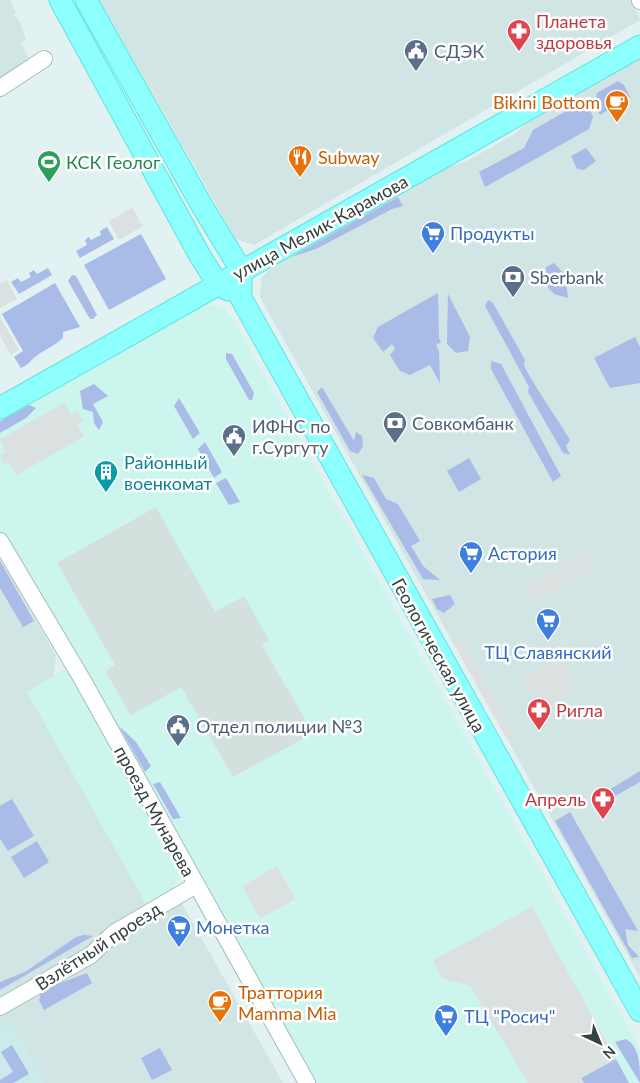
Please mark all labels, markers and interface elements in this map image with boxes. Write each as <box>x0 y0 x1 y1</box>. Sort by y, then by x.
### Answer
place label: Планета здоровья <box>536 10 612 53</box>
pharmacy icon: Планета здоровья <box>506 18 532 52</box>
public building icon: СДЭК <box>403 38 429 72</box>
place label: СДЭК <box>434 40 484 62</box>
cafe icon: Bikini Bottom <box>604 89 630 123</box>
place label: Bikini Bottom <box>493 91 600 113</box>
restaurant icon: Subway <box>287 144 313 178</box>
place label: Subway <box>318 146 380 168</box>
sports icon: КСК Геолог <box>36 149 62 183</box>
place label: КСК Геолог <box>66 151 161 173</box>
street label: улица Мелик-Карамова <box>229 170 411 284</box>
supermarket icon: Продукты <box>420 220 446 254</box>
place label: Продукты <box>450 222 534 244</box>
bank icon: Sberbank <box>500 264 526 298</box>
place label: Sberbank <box>530 266 605 288</box>
bank icon: Совкомбанк <box>382 410 408 444</box>
place label: Совкомбанк <box>412 412 514 434</box>
place label: ИФНС по г.Сургуту <box>252 415 331 458</box>
public building icon: ИФНС по г.Сургуту <box>221 423 247 457</box>
place label: Районный военкомат <box>124 451 212 494</box>
building icon: Районный военкомат <box>93 459 119 493</box>
supermarket icon: Астория <box>458 540 484 574</box>
place label: Астория <box>488 542 557 564</box>
street label: Геологическая улица <box>387 574 491 736</box>
supermarket icon: ТЦ Славянский <box>535 607 561 641</box>
place label: ТЦ Славянский <box>484 641 612 663</box>
pharmacy icon: Ригла <box>526 697 552 731</box>
place label: Ригла <box>556 699 603 721</box>
public building icon: Отдел полиции №3 <box>165 713 191 747</box>
place label: Отдел полиции №3 <box>196 715 363 737</box>
street label: проезд Мунарева <box>110 742 200 880</box>
pharmacy icon: Апрель <box>590 786 616 820</box>
place label: Апрель <box>525 788 586 810</box>
street label: Взлётный проезд <box>31 897 165 995</box>
supermarket icon: Монетка <box>166 914 192 948</box>
place label: Монетка <box>196 916 270 938</box>
place label: Траттория Mamma Mia <box>238 981 336 1024</box>
cafe icon: Траттория Mamma Mia <box>207 989 233 1023</box>
supermarket icon: ТЦ "Росич" <box>433 1003 459 1037</box>
place label: ТЦ "Росич" <box>464 1005 555 1027</box>
north arrow <box>575 1018 625 1068</box>
text: N <box>600 1043 619 1063</box>

